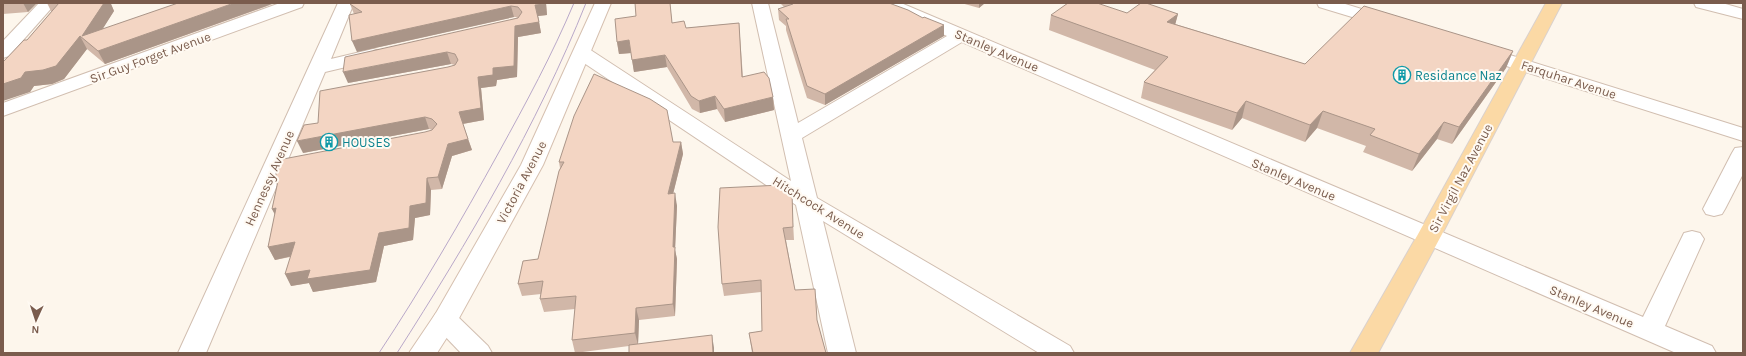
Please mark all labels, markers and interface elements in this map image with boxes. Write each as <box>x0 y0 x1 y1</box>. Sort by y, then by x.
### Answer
street label: Stanley Avenue <box>952 26 1041 75</box>
street label: Sir Guy Forget Avenue <box>88 28 213 86</box>
street label: Farquhar Avenue <box>1519 57 1619 103</box>
building icon: Residance Naz <box>1392 65 1412 85</box>
place label: Residance Naz <box>1415 68 1502 83</box>
street label: Sir Virgil Naz Avenue <box>1425 121 1496 235</box>
street label: Hennessy Avenue <box>242 128 297 228</box>
building icon: HOUSES <box>319 132 339 152</box>
place label: HOUSES <box>342 135 391 150</box>
street label: Victoria Avenue <box>493 138 550 226</box>
street label: Stanley Avenue <box>1249 155 1338 204</box>
street label: Hitchcock Avenue <box>770 173 868 242</box>
street label: Stanley Avenue <box>1547 282 1636 331</box>
north arrow <box>16 300 56 340</box>
text: N <box>31 323 40 336</box>

